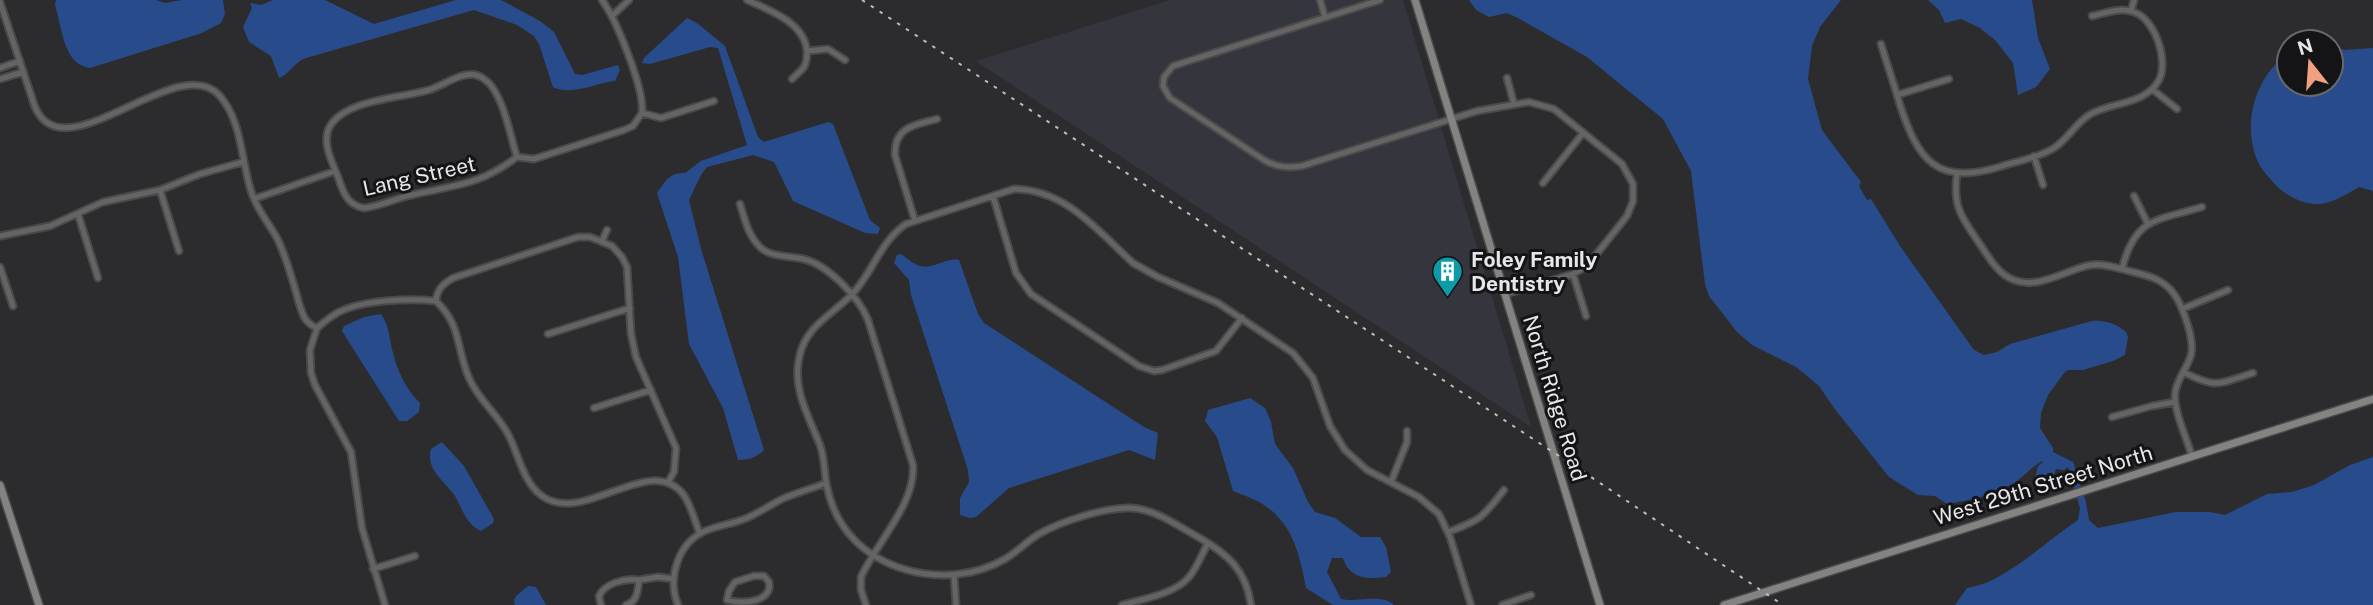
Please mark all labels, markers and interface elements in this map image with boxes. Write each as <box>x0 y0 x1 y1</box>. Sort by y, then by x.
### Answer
north arrow <box>2275 28 2345 98</box>
text: N <box>2295 34 2315 59</box>
street label: Lang Street <box>360 151 478 201</box>
place label: Foley Family Dentistry <box>1471 247 1597 296</box>
building icon: Foley Family Dentistry <box>1431 254 1465 298</box>
street label: North Ridge Road <box>1518 312 1592 484</box>
street label: West 29th Street North <box>1930 440 2156 530</box>

